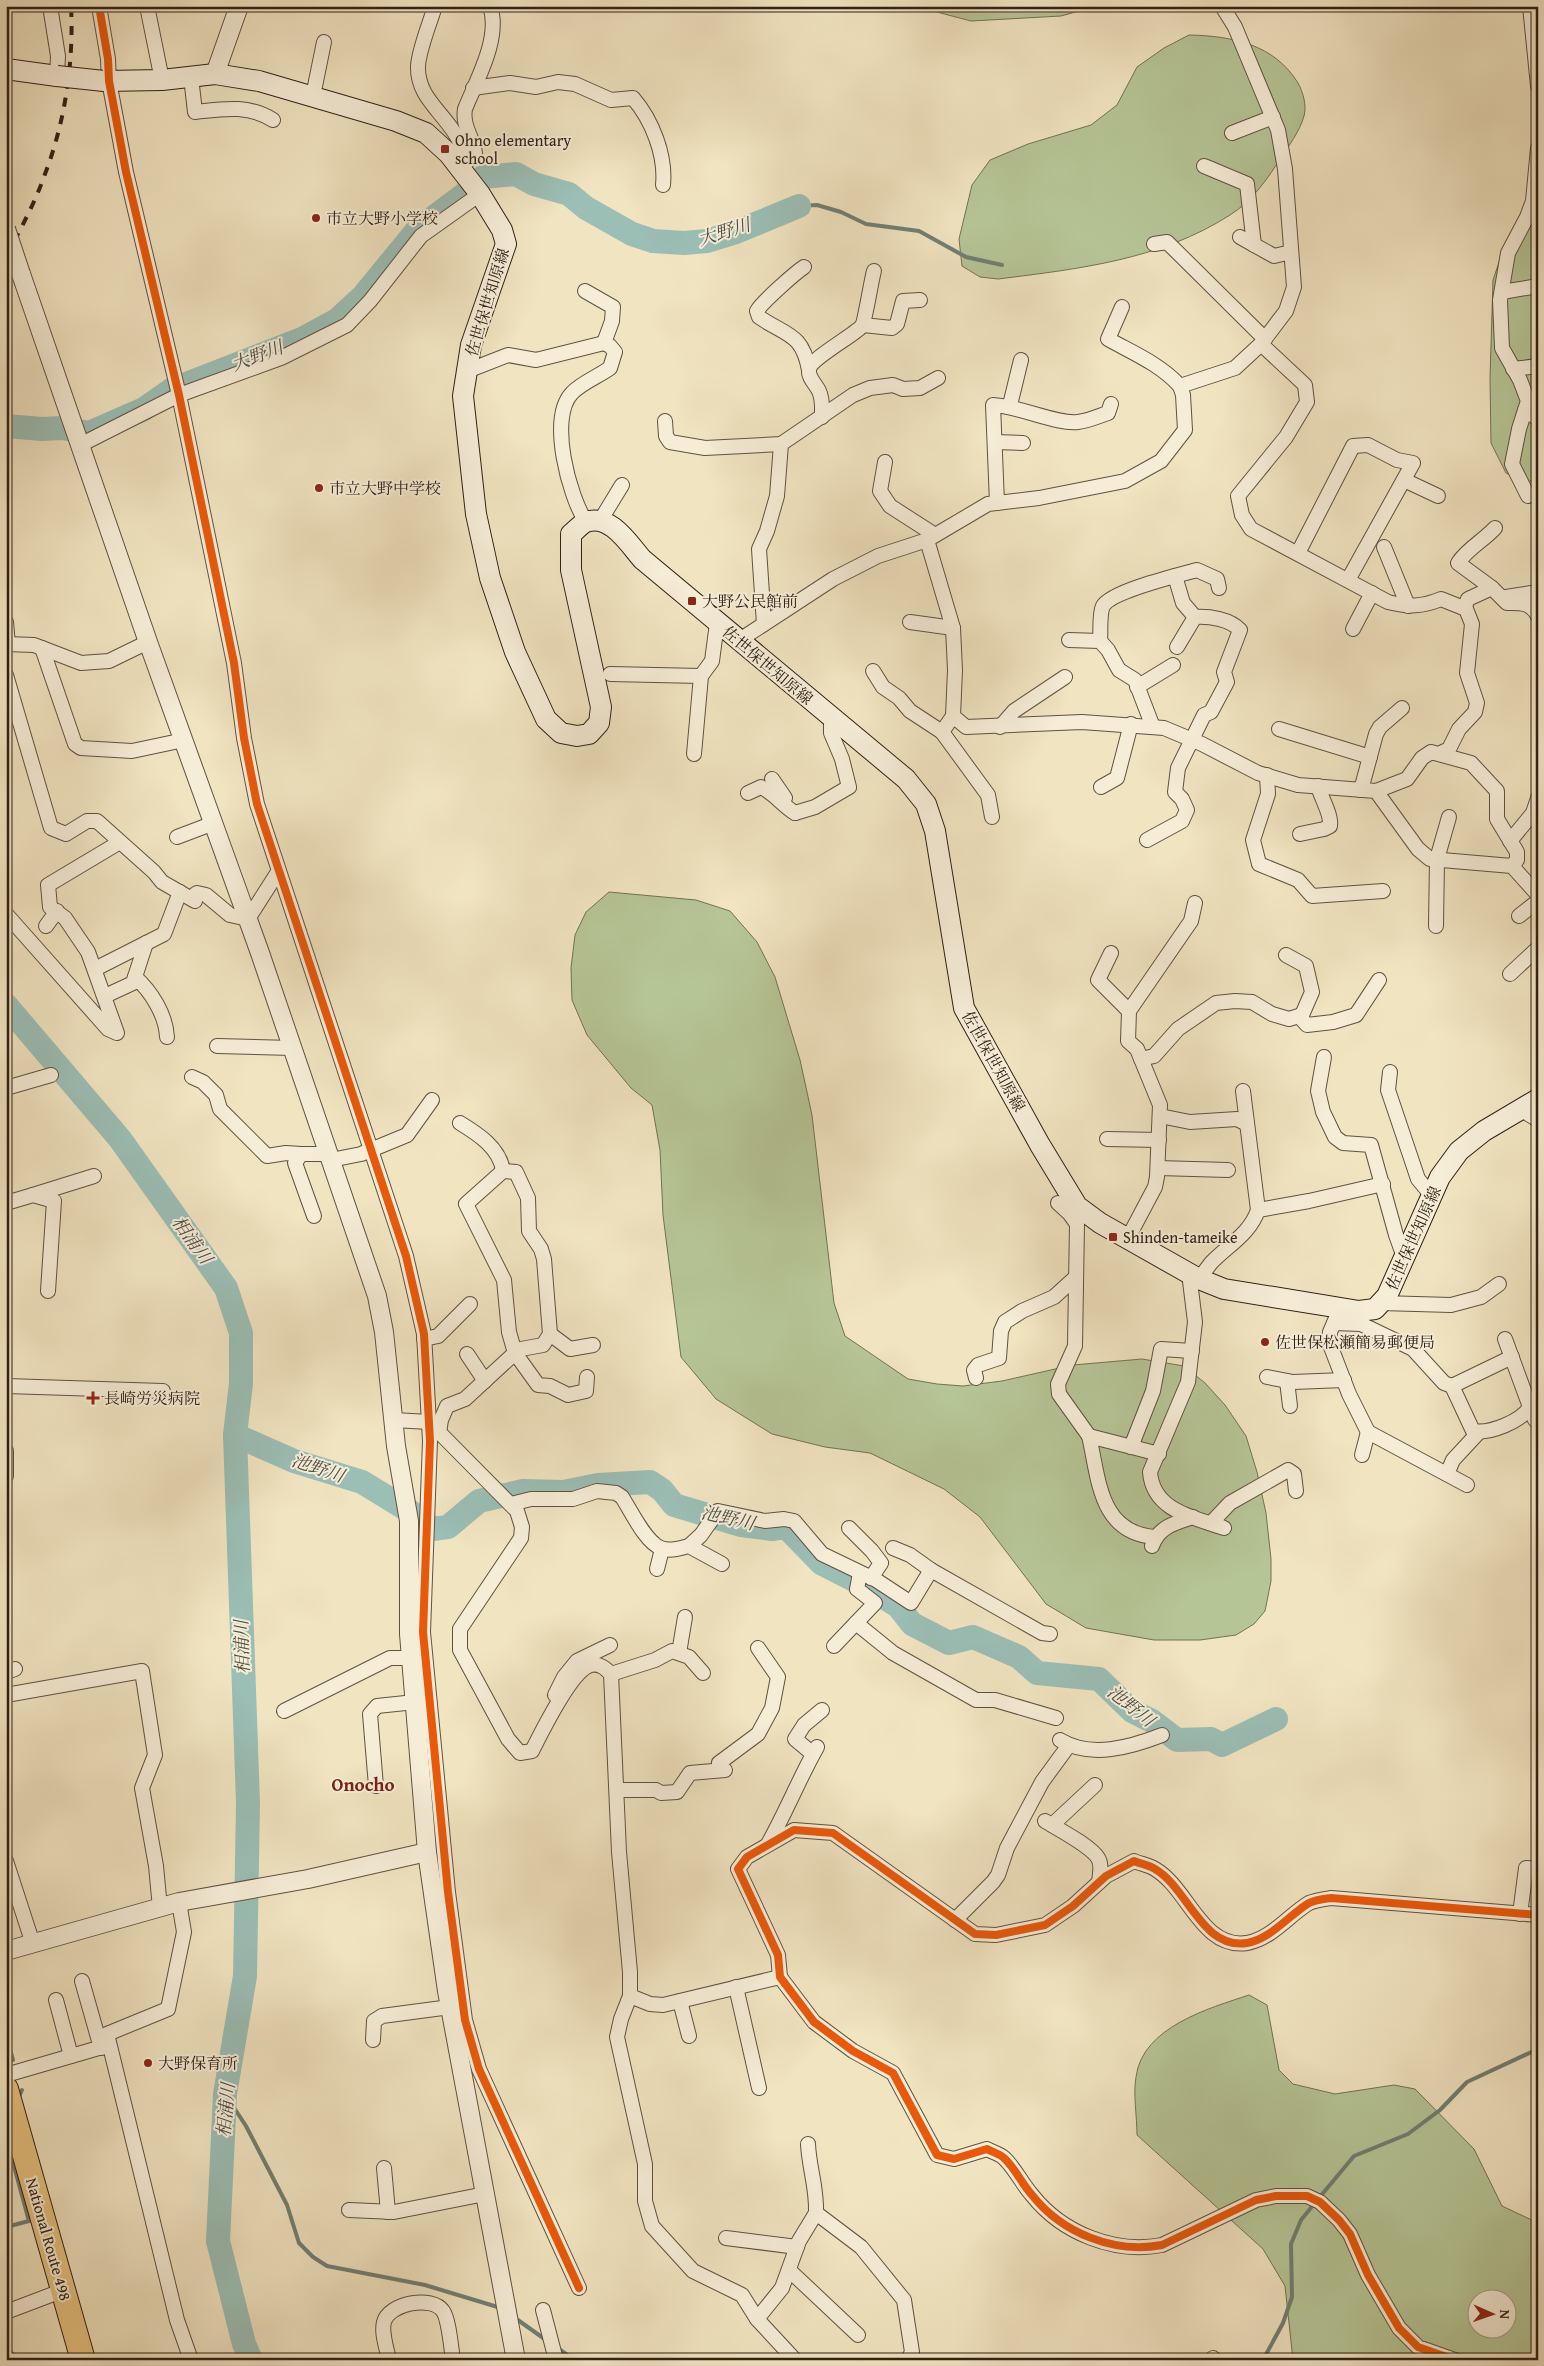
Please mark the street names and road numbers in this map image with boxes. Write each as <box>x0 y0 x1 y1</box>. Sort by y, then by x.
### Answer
street label: 佐世保世知原線 <box>459 245 515 359</box>
street label: 佐世保世知原線 <box>717 620 819 710</box>
street label: 佐世保世知原線 <box>956 1006 1032 1116</box>
street label: 佐世保世知原線 <box>1379 1182 1447 1294</box>
street label: National Route 498 <box>20 2175 78 2303</box>

